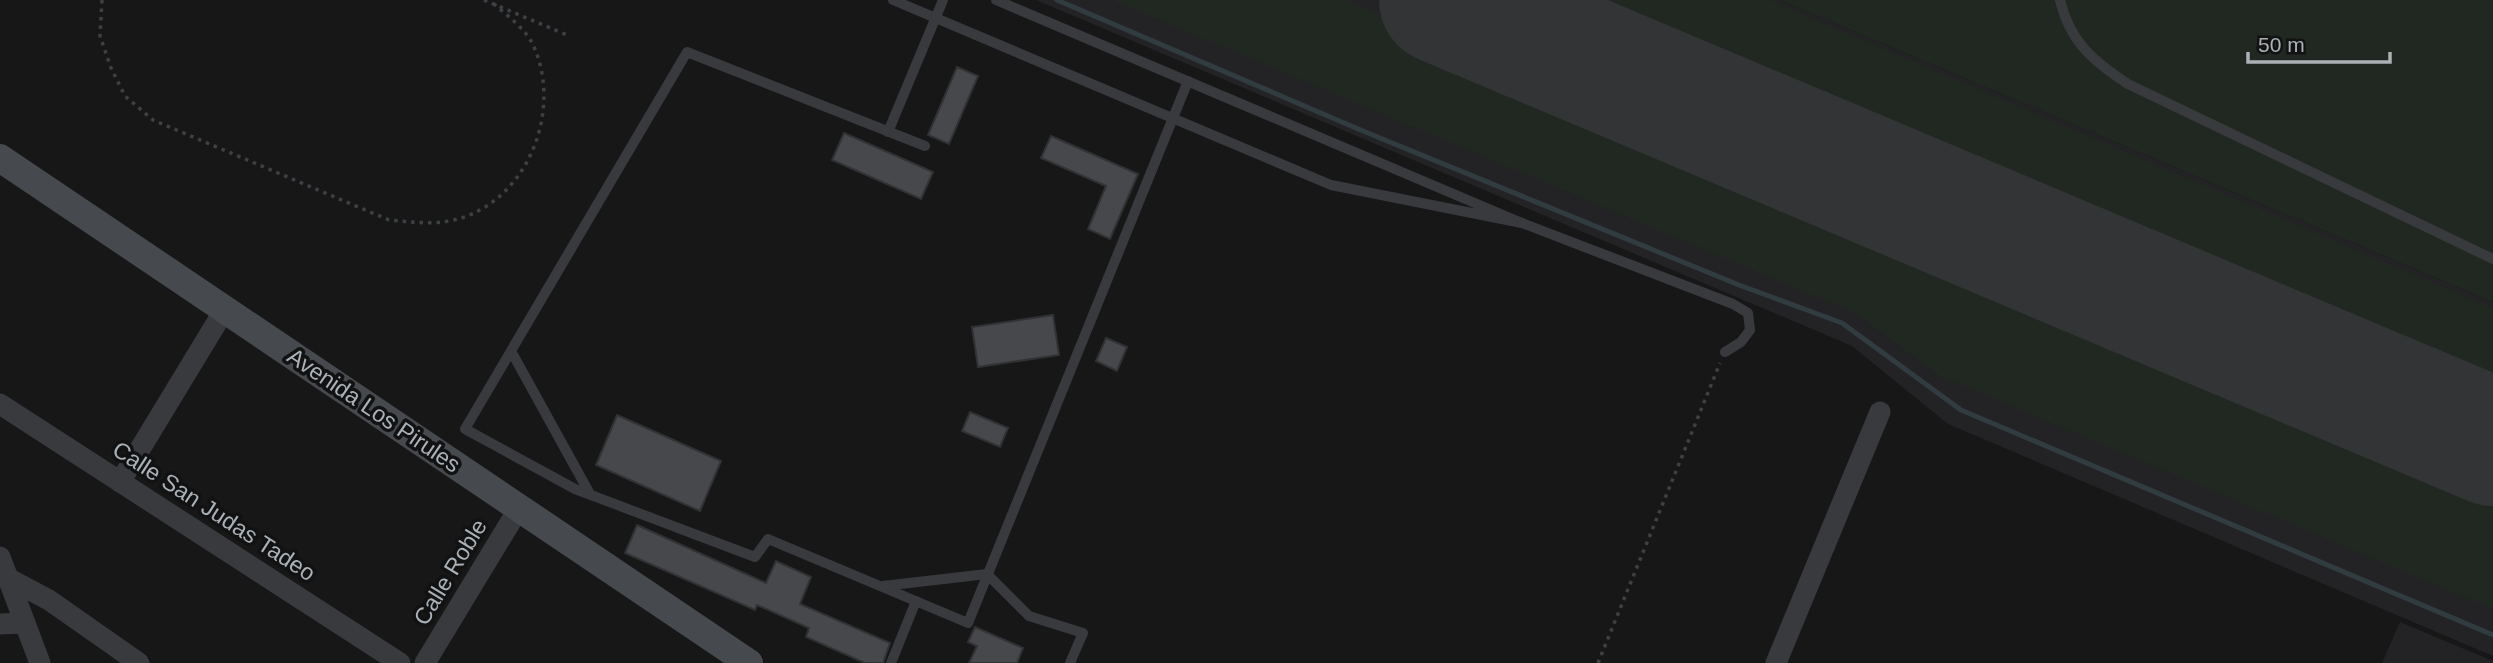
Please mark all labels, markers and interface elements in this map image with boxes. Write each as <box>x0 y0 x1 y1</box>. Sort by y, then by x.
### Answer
scale bar <box>2248 21 2390 65</box>
text: 50 m <box>2258 33 2305 56</box>
street label: Avenida Los Pirules <box>283 342 465 478</box>
street label: Calle San Judas Tadeo <box>108 436 320 586</box>
street label: Calle Roble <box>408 514 492 630</box>

